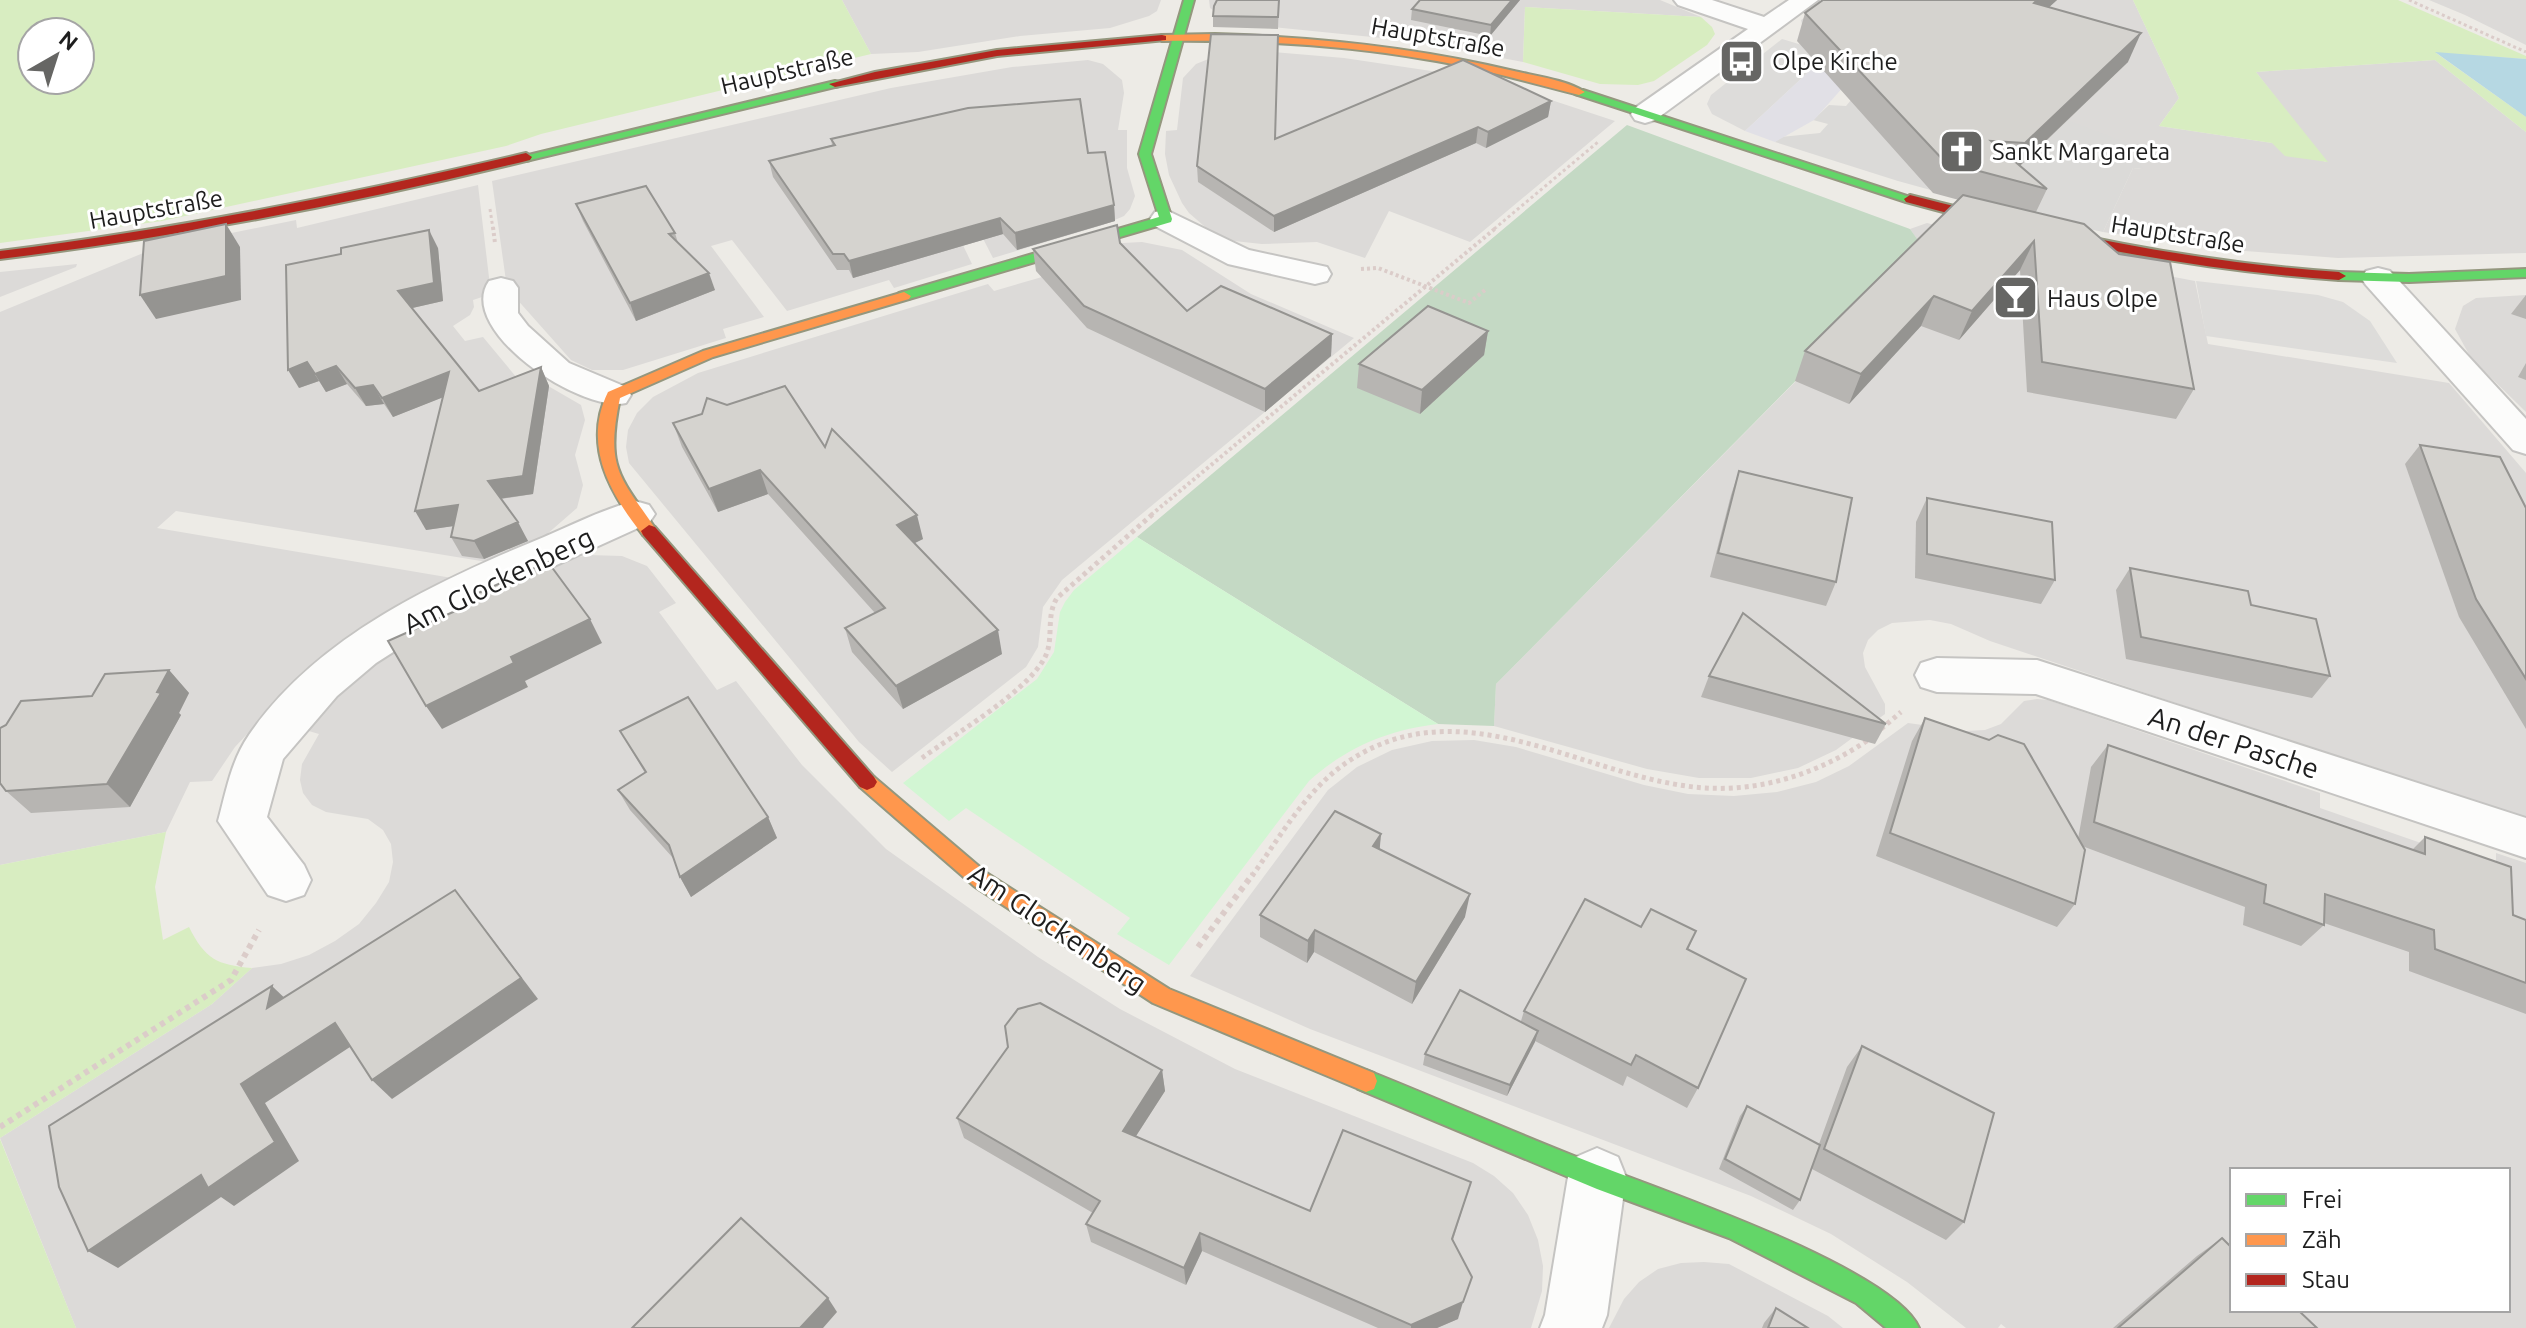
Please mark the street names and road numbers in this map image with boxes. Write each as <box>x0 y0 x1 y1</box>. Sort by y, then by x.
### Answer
street label: Hauptstraße <box>1369 12 1507 62</box>
street label: Hauptstraße <box>718 43 856 99</box>
street label: Hauptstraße <box>87 184 225 234</box>
street label: Hauptstraße <box>2109 210 2247 258</box>
street label: Am Glockenberg <box>398 521 598 639</box>
street label: An der Pasche <box>2145 700 2323 784</box>
street label: Am Glockenberg <box>963 857 1153 999</box>

